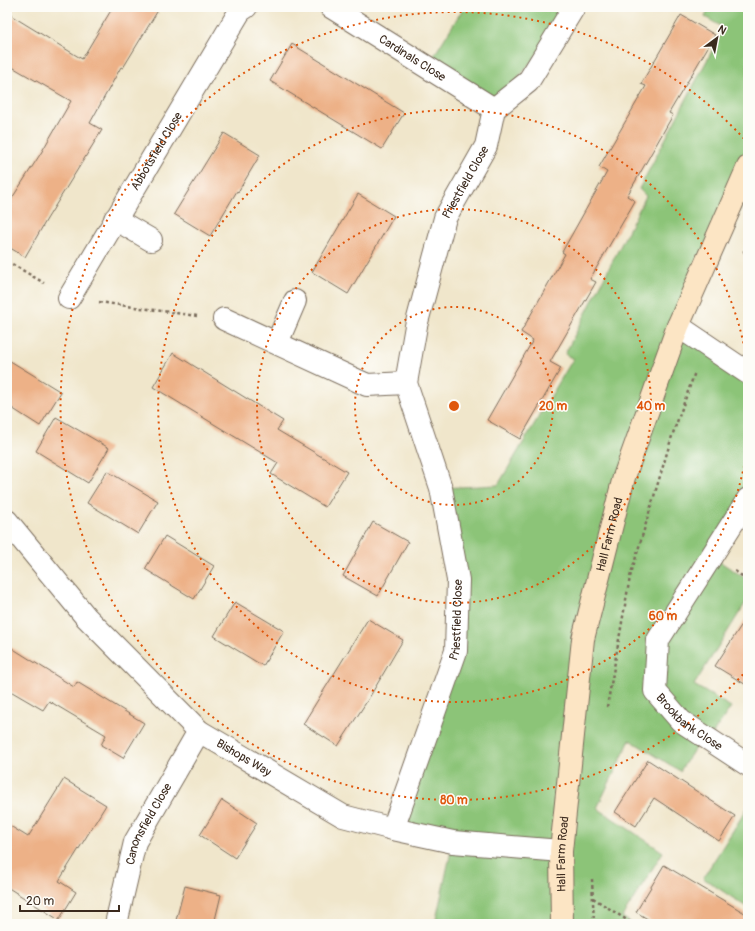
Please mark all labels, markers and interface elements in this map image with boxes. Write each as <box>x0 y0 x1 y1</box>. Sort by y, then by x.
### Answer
north arrow <box>697 18 737 58</box>
text: N <box>715 22 729 38</box>
street label: Cardinals Close <box>376 32 448 85</box>
street label: Abbotsfield Close <box>128 109 186 193</box>
street label: Priestfield Close <box>439 143 492 221</box>
centre of rings <box>447 399 461 413</box>
text: 20 m <box>539 399 567 414</box>
text: 40 m <box>636 399 666 414</box>
street label: Hall Farm Road <box>593 496 627 573</box>
street label: Priestfield Close <box>446 579 466 663</box>
text: 60 m <box>649 609 678 624</box>
street label: Brookbank Close <box>653 691 725 754</box>
street label: Bishops Way <box>214 736 274 780</box>
street label: Canonsfield Close <box>123 780 175 867</box>
text: 80 m <box>440 793 468 808</box>
street label: Hall Farm Road <box>554 815 573 892</box>
scale bar <box>20 887 119 913</box>
text: 20 m <box>26 894 55 909</box>

